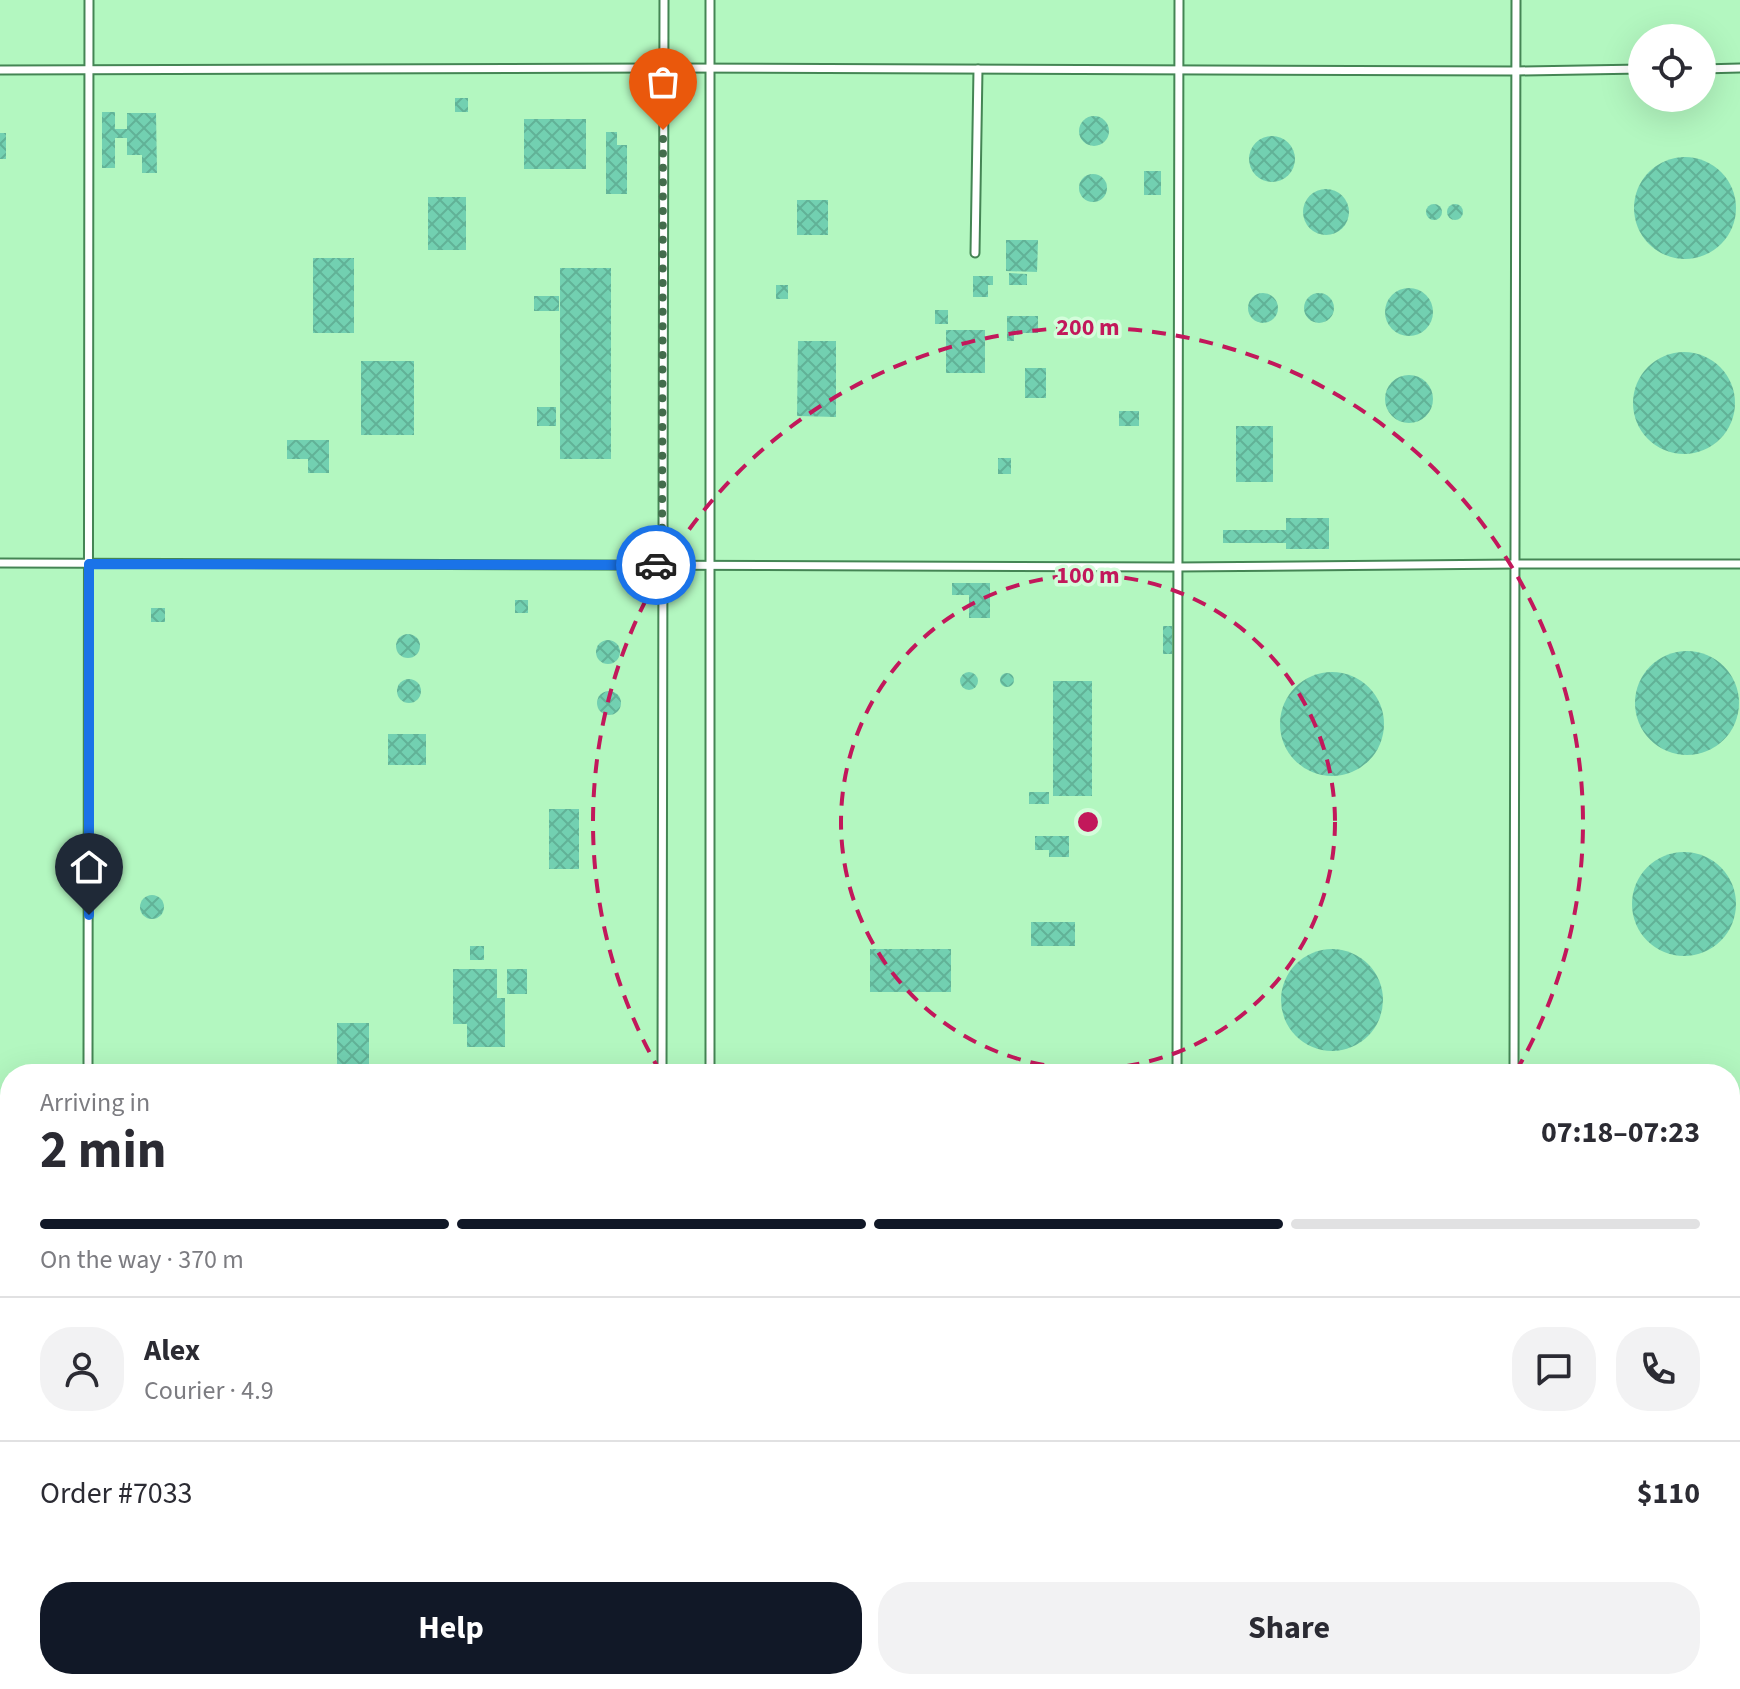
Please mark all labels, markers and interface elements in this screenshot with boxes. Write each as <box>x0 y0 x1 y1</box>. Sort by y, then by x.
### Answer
map controls <box>1628 24 1716 112</box>
button: locate <box>1628 24 1716 112</box>
pin <box>629 48 697 130</box>
icon: bag <box>641 60 685 104</box>
text: 200 m <box>1056 310 1120 345</box>
courier <box>616 525 696 605</box>
icon: car <box>634 543 678 587</box>
text: 100 m <box>1056 558 1120 593</box>
centre of rings <box>1074 808 1102 836</box>
pin <box>55 833 123 915</box>
icon: home <box>67 845 111 889</box>
text: Arriving in <box>40 1084 150 1121</box>
text: 07:18–07:23 <box>1541 1111 1700 1154</box>
text: 2 min <box>40 1114 167 1188</box>
text: On the way · 370 m <box>40 1241 244 1278</box>
button: person <box>40 1327 124 1411</box>
button: chat <box>1512 1327 1596 1411</box>
button: phone <box>1616 1327 1700 1411</box>
text: Alex <box>144 1329 200 1372</box>
text: Courier · 4.9 <box>144 1372 274 1409</box>
text: Order #7033 <box>40 1472 193 1515</box>
text: $110 <box>1637 1472 1700 1515</box>
button: Help <box>40 1582 862 1674</box>
button: Share <box>878 1582 1700 1674</box>

